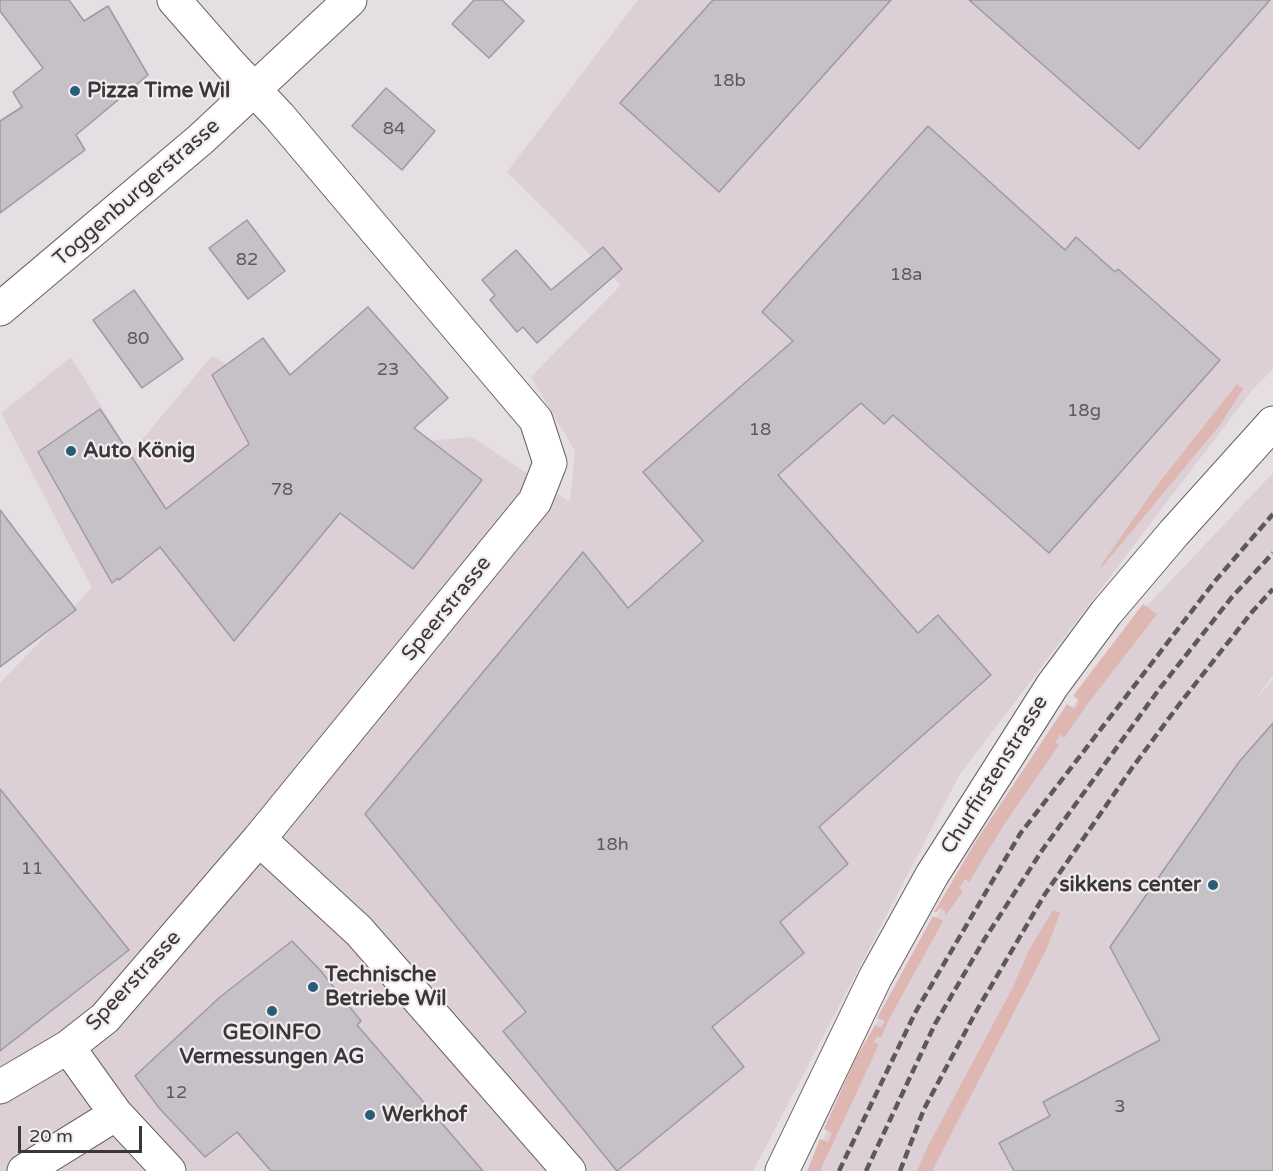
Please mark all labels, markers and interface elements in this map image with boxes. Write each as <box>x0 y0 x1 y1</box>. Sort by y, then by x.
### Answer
house number: 18b <box>712 70 746 92</box>
place label: Pizza Time Wil <box>87 78 230 104</box>
marker: Pizza Time Wil <box>68 84 82 98</box>
street label: Toggenburgerstrasse <box>49 114 225 272</box>
house number: 84 <box>383 118 405 140</box>
house number: 82 <box>236 249 258 271</box>
house number: 18a <box>890 264 922 286</box>
house number: 80 <box>127 328 149 350</box>
house number: 23 <box>377 359 399 381</box>
house number: 18g <box>1067 400 1101 422</box>
house number: 18 <box>749 419 771 441</box>
place label: Auto König <box>83 438 195 464</box>
marker: Auto König <box>64 444 78 458</box>
house number: 78 <box>271 479 293 501</box>
street label: Speerstrasse <box>397 551 497 667</box>
street label: Churfirstenstrasse <box>936 691 1054 859</box>
house number: 18h <box>595 834 629 856</box>
house number: 11 <box>21 858 43 880</box>
place label: sikkens center <box>1059 872 1201 898</box>
marker: sikkens center <box>1206 878 1220 892</box>
street label: Speerstrasse <box>81 926 187 1036</box>
place label: Technische Betriebe Wil <box>325 962 447 1012</box>
marker: Technische Betriebe Wil <box>306 980 320 994</box>
marker: GEOINFO Vermessungen AG <box>265 1004 279 1018</box>
place label: GEOINFO Vermessungen AG <box>180 1020 364 1070</box>
house number: 12 <box>165 1082 187 1104</box>
house number: 3 <box>1114 1096 1126 1118</box>
place label: Werkhof <box>382 1102 467 1128</box>
marker: Werkhof <box>363 1108 377 1122</box>
scale bar <box>21 1114 146 1152</box>
text: 20 m <box>29 1125 73 1147</box>

